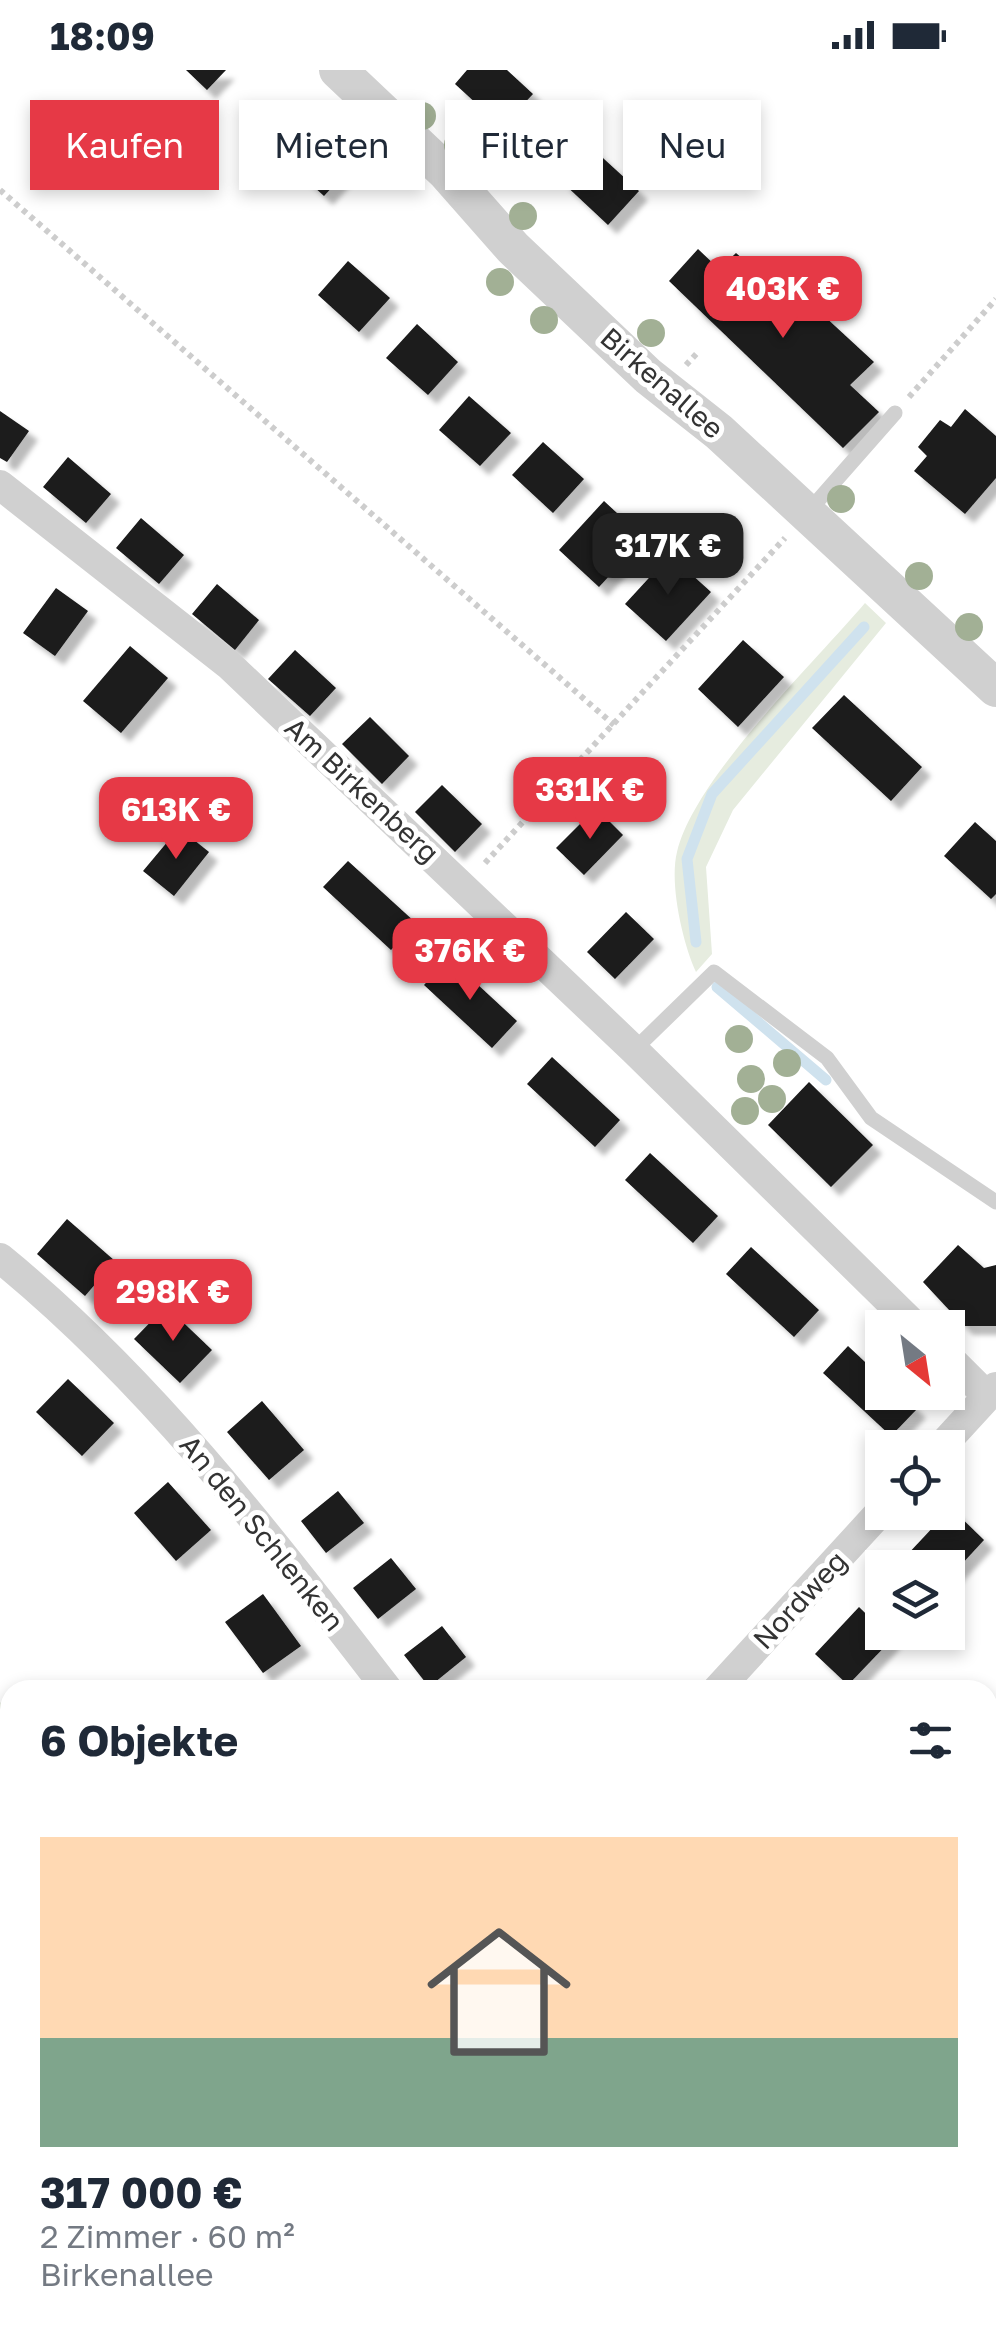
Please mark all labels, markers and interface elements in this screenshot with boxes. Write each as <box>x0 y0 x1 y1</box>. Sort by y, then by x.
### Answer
text: 18:09 <box>50 13 155 58</box>
chip: Kaufen <box>30 100 219 190</box>
chip: Mieten <box>239 100 425 190</box>
chip: Filter <box>445 100 603 190</box>
chip: Neu <box>623 100 761 190</box>
pin: 403K € <box>702 256 864 341</box>
text: 403K € <box>726 269 840 307</box>
street label: Birkenallee <box>594 320 730 445</box>
pin: 317K € <box>587 513 749 598</box>
text: 317K € <box>614 526 722 564</box>
street label: Am Birkenberg <box>279 710 446 869</box>
pin: 331K € <box>509 757 671 842</box>
text: 331K € <box>535 770 645 808</box>
pin: 613K € <box>95 777 257 862</box>
text: 613K € <box>121 790 231 828</box>
pin: 376K € <box>389 918 551 1003</box>
text: 376K € <box>414 931 526 969</box>
pin: 298K € <box>92 1259 254 1344</box>
text: 298K € <box>116 1272 230 1310</box>
north arrow <box>865 1310 965 1410</box>
map controls <box>865 1310 965 1650</box>
street label: An den Schlenken <box>173 1428 351 1637</box>
button: locate <box>865 1430 965 1530</box>
street label: Nordweg <box>746 1544 853 1655</box>
button: layers <box>865 1550 965 1650</box>
icon: filters <box>903 1713 958 1768</box>
text: 6 Objekte <box>40 1715 238 1765</box>
icon: home <box>409 1902 589 2082</box>
text: 317 000 € <box>40 2167 243 2217</box>
text: 2 Zimmer · 60 m² <box>40 2217 295 2255</box>
text: Birkenallee <box>40 2255 214 2293</box>

